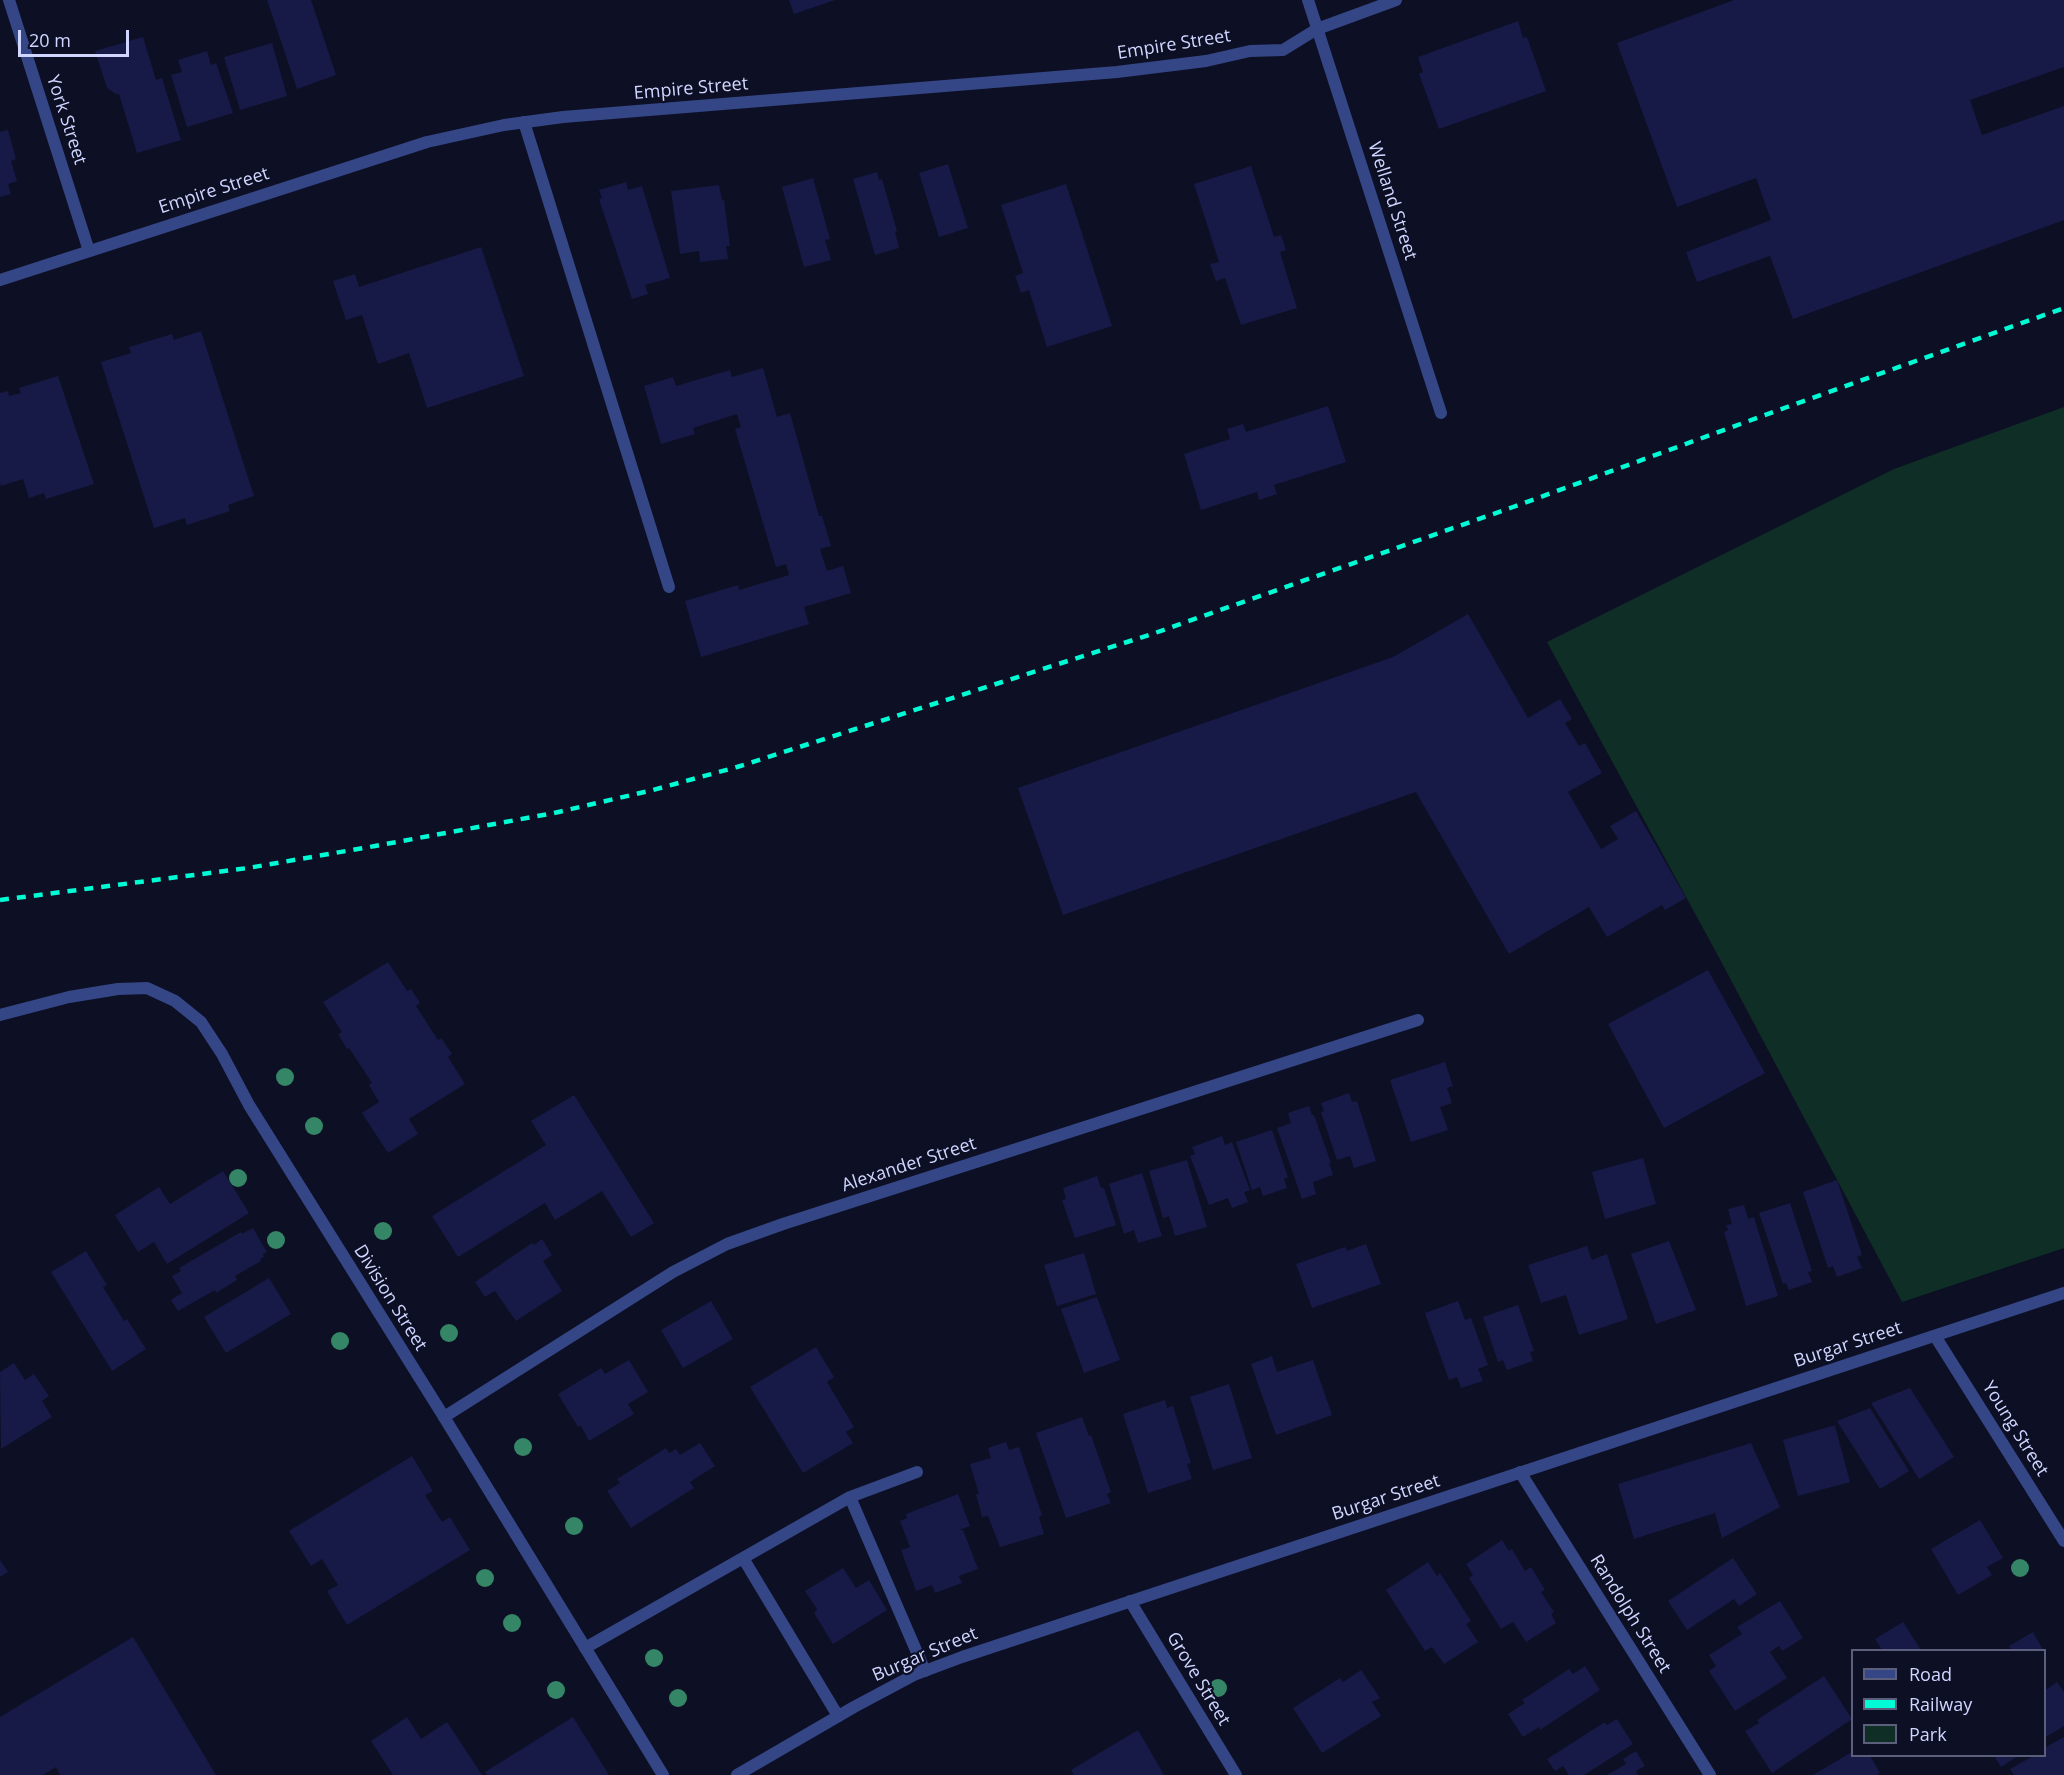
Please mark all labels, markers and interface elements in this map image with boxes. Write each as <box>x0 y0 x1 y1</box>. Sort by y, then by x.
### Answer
scale bar <box>21 18 132 56</box>
street label: Empire Street <box>1116 25 1232 65</box>
text: 20 m <box>29 28 71 52</box>
street label: York Street <box>41 73 91 167</box>
street label: Empire Street <box>633 73 749 105</box>
street label: Welland Street <box>1363 139 1421 263</box>
street label: Empire Street <box>156 163 272 219</box>
street label: Alexander Street <box>839 1133 979 1197</box>
street label: Division Street <box>349 1241 431 1355</box>
street label: Burgar Street <box>1791 1317 1905 1373</box>
street label: Young Street <box>1977 1378 2053 1480</box>
street label: Burgar Street <box>1329 1470 1443 1526</box>
street label: Randolph Street <box>1585 1551 1675 1677</box>
street label: Burgar Street <box>869 1623 981 1687</box>
street label: Grove Street <box>1162 1628 1234 1730</box>
legend <box>1851 1649 2046 1757</box>
text: Road <box>1909 1662 1952 1686</box>
text: Railway <box>1909 1692 1972 1716</box>
text: Park <box>1909 1722 1947 1746</box>

